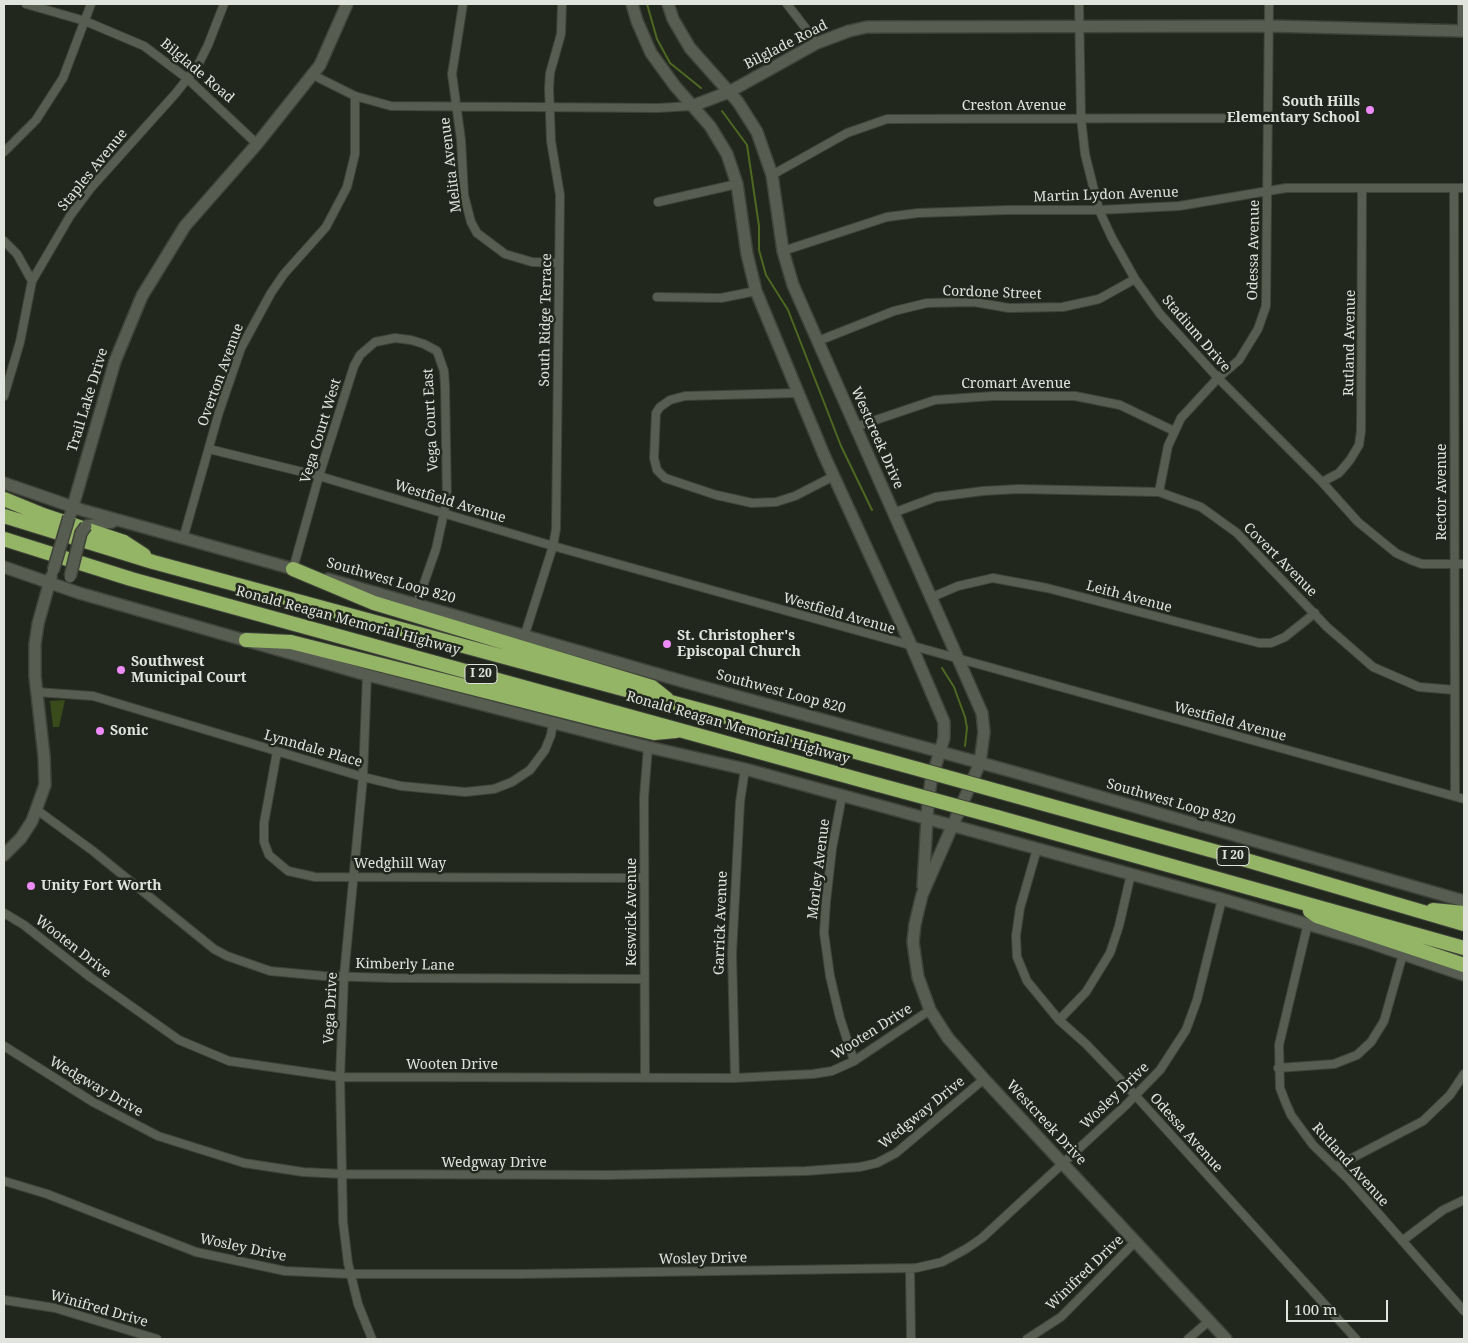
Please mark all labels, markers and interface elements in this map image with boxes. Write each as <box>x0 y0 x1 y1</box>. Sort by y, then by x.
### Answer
street label: Bilglade Road <box>742 17 830 73</box>
street label: Bilglade Road <box>157 35 237 107</box>
place label: South Hills Elementary School <box>1227 94 1360 126</box>
street label: Creston Avenue <box>962 98 1066 114</box>
marker: South Hills Elementary School <box>1364 104 1376 116</box>
street label: Melita Avenue <box>437 116 465 214</box>
street label: Staples Avenue <box>55 126 131 214</box>
street label: Martin Lydon Avenue <box>1033 184 1179 206</box>
street label: Odessa Avenue <box>1245 200 1263 300</box>
street label: South Ridge Terrace <box>536 253 556 387</box>
street label: Cordone Street <box>942 283 1042 303</box>
street label: Rutland Avenue <box>1341 290 1359 396</box>
street label: Stadium Drive <box>1158 292 1234 376</box>
street label: Overton Avenue <box>195 321 247 429</box>
street label: Trail Lake Drive <box>64 346 112 454</box>
street label: Vega Court East <box>420 368 442 472</box>
street label: Cromart Avenue <box>961 376 1071 392</box>
street label: Vega Court West <box>297 377 345 485</box>
street label: Westcreek Drive <box>847 384 907 492</box>
street label: Rector Avenue <box>1434 444 1450 540</box>
street label: Westfield Avenue <box>392 477 508 527</box>
street label: Covert Avenue <box>1240 520 1320 600</box>
street label: Southwest Loop 820 <box>325 555 457 607</box>
street label: Leith Avenue <box>1084 577 1174 617</box>
street label: Ronald Reagan Memorial Highway <box>234 583 462 659</box>
street label: Westfield Avenue <box>781 590 897 638</box>
place label: St. Christopher's Episcopal Church <box>677 628 801 660</box>
marker: St. Christopher's Episcopal Church <box>661 638 673 650</box>
place label: Southwest Municipal Court <box>131 654 247 686</box>
marker: Southwest Municipal Court <box>115 664 127 676</box>
road number: I 20 <box>465 664 497 684</box>
street label: Southwest Loop 820 <box>714 667 848 717</box>
street label: Ronald Reagan Memorial Highway <box>624 688 852 768</box>
street label: Westfield Avenue <box>1172 699 1288 745</box>
place label: Sonic <box>110 723 148 739</box>
marker: Sonic <box>94 725 106 737</box>
street label: Lynndale Place <box>262 727 364 771</box>
street label: Southwest Loop 820 <box>1105 776 1237 828</box>
street label: Morley Avenue <box>804 818 834 920</box>
road number: I 20 <box>1217 846 1249 866</box>
street label: Wedghill Way <box>354 856 446 872</box>
street label: Keswick Avenue <box>624 858 640 966</box>
street label: Garrick Avenue <box>711 871 731 975</box>
place label: Unity Fort Worth <box>41 878 162 894</box>
marker: Unity Fort Worth <box>25 880 37 892</box>
street label: Wooten Drive <box>32 912 114 982</box>
street label: Kimberly Lane <box>355 956 455 974</box>
street label: Vega Drive <box>321 972 341 1044</box>
street label: Wooten Drive <box>829 1001 915 1063</box>
street label: Wedgway Drive <box>46 1053 146 1121</box>
street label: Wooten Drive <box>406 1057 498 1073</box>
street label: Wosley Drive <box>1077 1059 1153 1133</box>
street label: Wedgway Drive <box>876 1073 968 1153</box>
street label: Westcreek Drive <box>1002 1077 1090 1169</box>
street label: Odessa Avenue <box>1146 1090 1226 1176</box>
street label: Rutland Avenue <box>1308 1120 1392 1210</box>
street label: Wedgway Drive <box>441 1155 547 1171</box>
street label: Wosley Drive <box>198 1231 288 1265</box>
street label: Winifred Drive <box>1043 1232 1127 1314</box>
street label: Wosley Drive <box>659 1250 747 1268</box>
street label: Winifred Drive <box>48 1287 150 1331</box>
scale bar <box>1288 1290 1390 1322</box>
text: 100 m <box>1294 1299 1337 1319</box>

